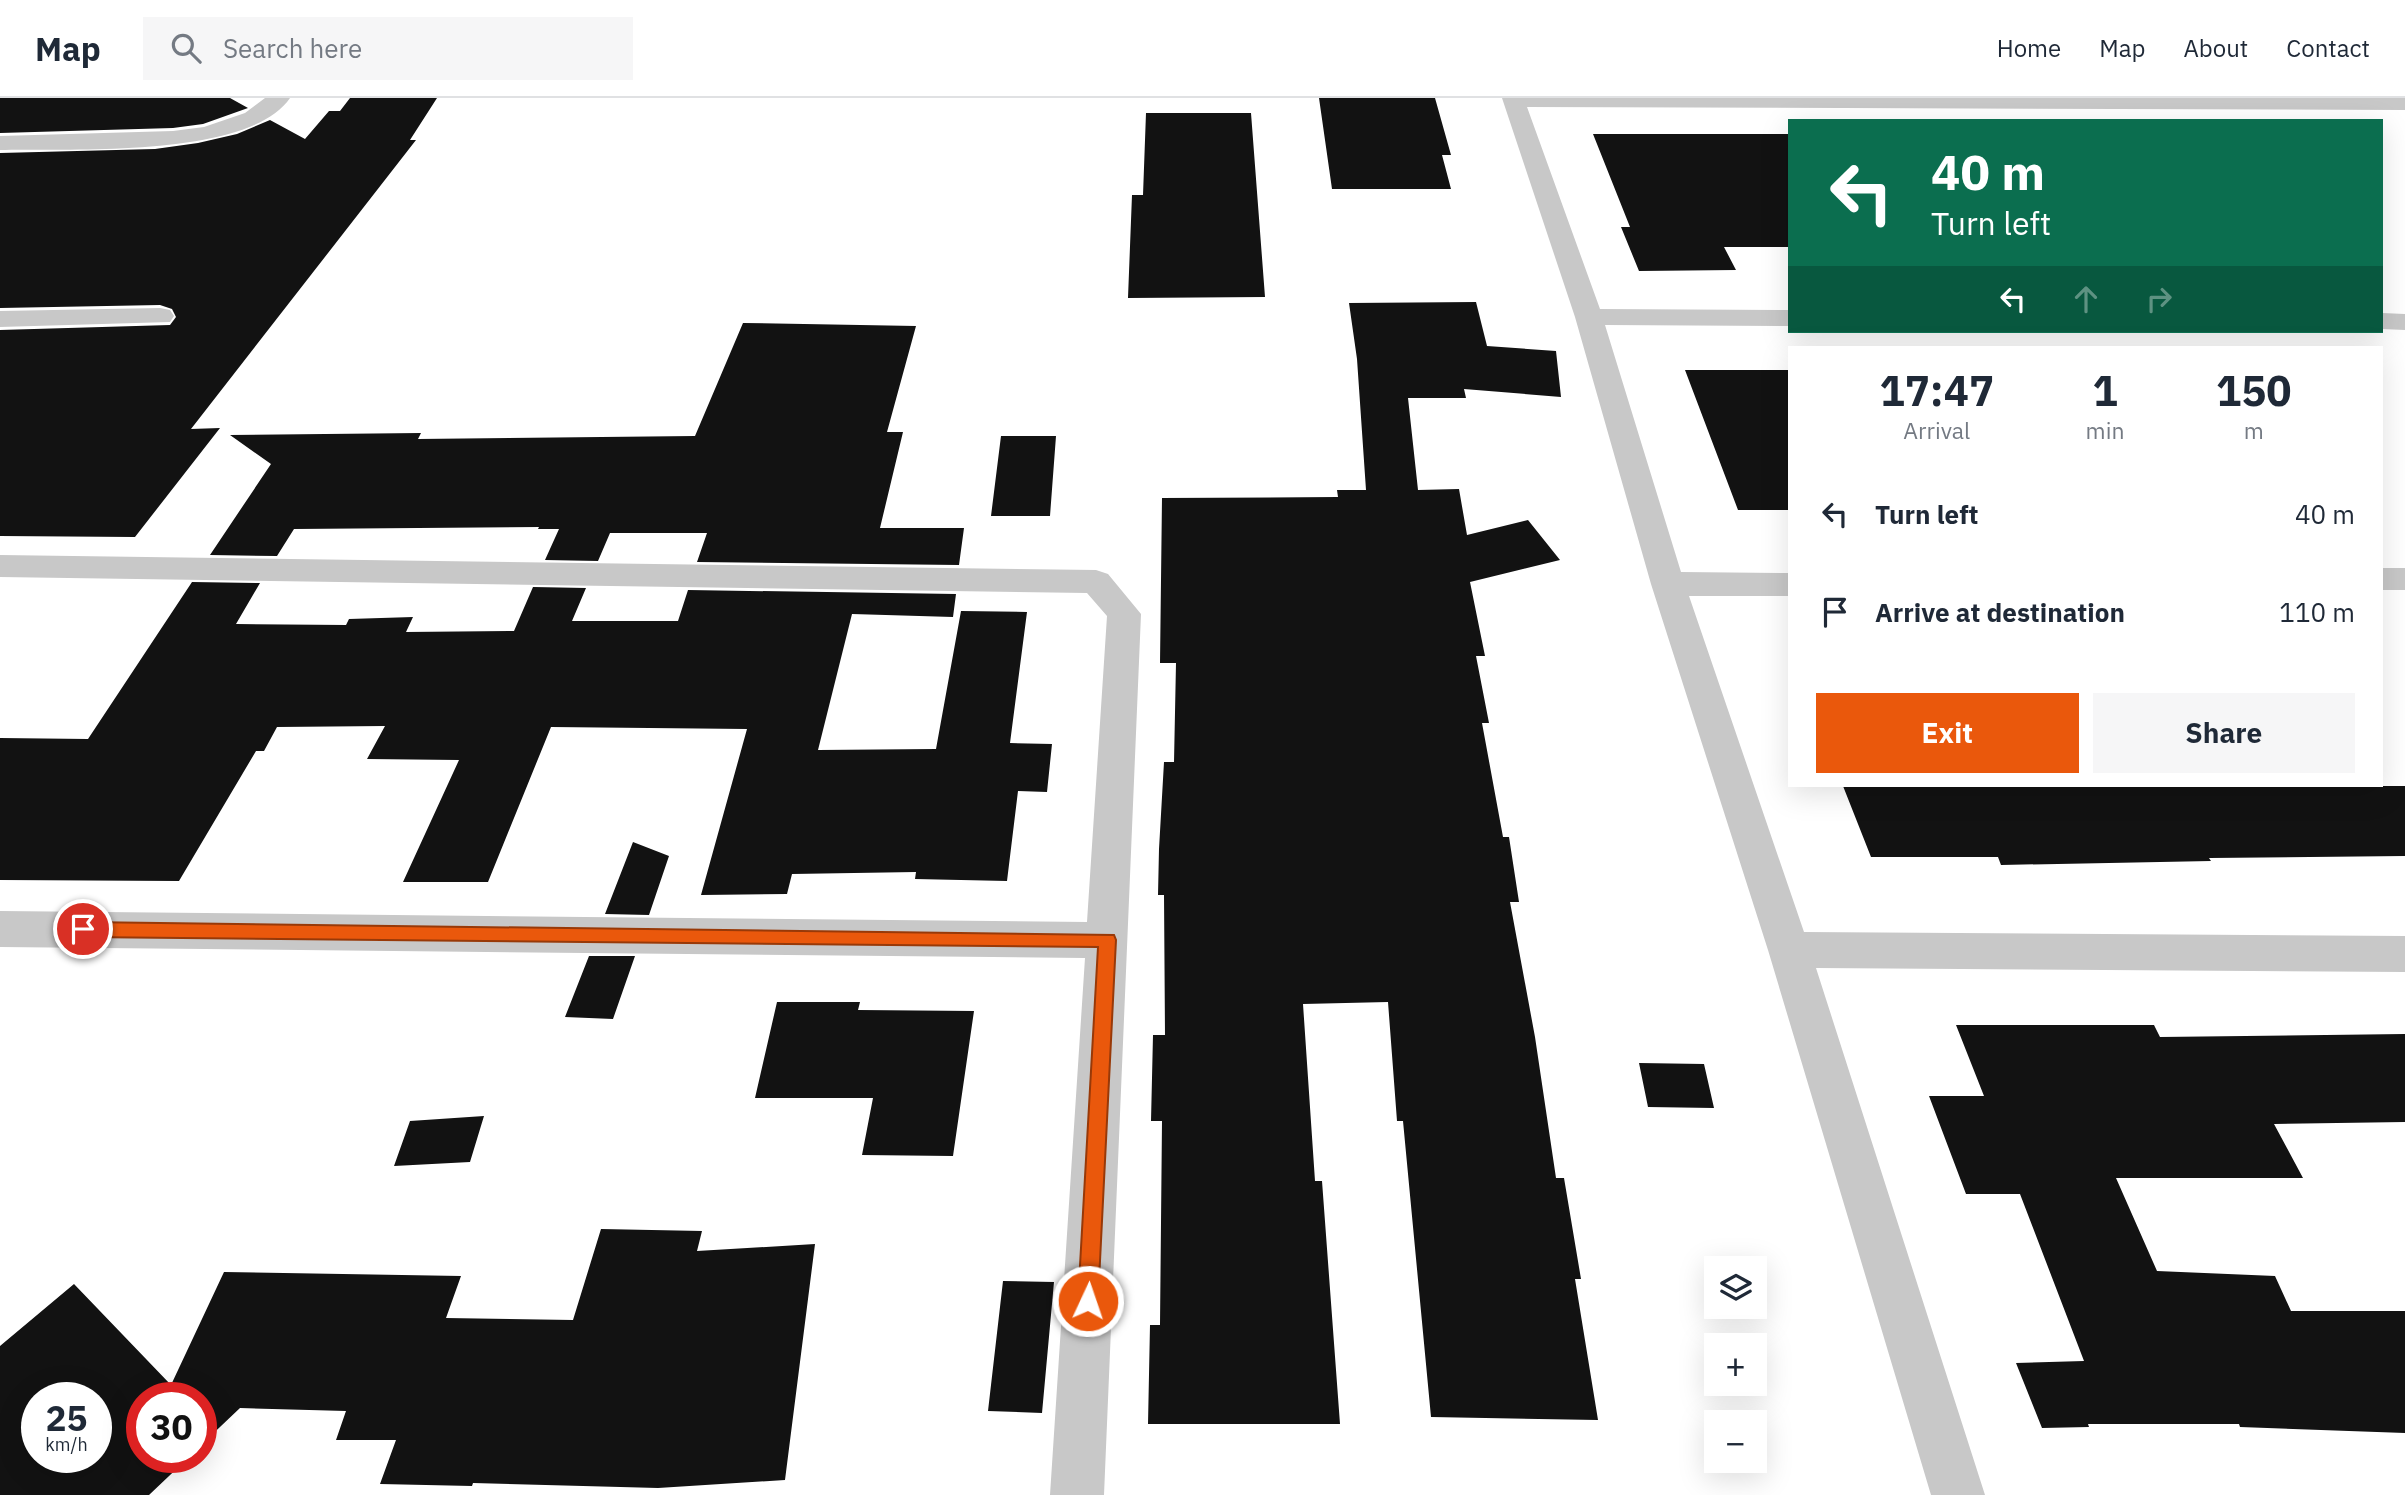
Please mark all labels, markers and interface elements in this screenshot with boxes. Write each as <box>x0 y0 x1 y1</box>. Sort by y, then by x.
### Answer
search box <box>143 17 633 80</box>
text: Map <box>35 27 101 70</box>
icon: search <box>167 29 205 67</box>
text: Search here <box>223 31 362 65</box>
text: Home <box>1997 32 2061 64</box>
text: Map <box>2099 32 2145 64</box>
text: About <box>2183 32 2248 64</box>
text: Contact <box>2286 32 2370 64</box>
text: 40 m <box>1931 140 2045 203</box>
icon: left <box>1816 147 1907 238</box>
text: Turn left <box>1931 202 2051 244</box>
icon: left <box>1994 280 2032 318</box>
icon: ahead <box>2067 280 2105 318</box>
icon: right <box>2140 280 2178 318</box>
text: 17:47 <box>1879 363 1994 418</box>
text: 1 <box>2092 363 2118 418</box>
text: 150 <box>2216 363 2292 418</box>
text: Arrival <box>1903 415 1970 445</box>
text: min <box>2086 415 2124 445</box>
text: m <box>2244 415 2264 445</box>
icon: left <box>1816 495 1854 533</box>
text: Turn left <box>1875 497 1978 531</box>
text: 40 m <box>2295 497 2355 531</box>
icon: arrive <box>1816 593 1854 631</box>
text: Arrive at destination <box>1875 595 2125 629</box>
text: 110 m <box>2279 595 2355 629</box>
button: Exit <box>1816 693 2079 773</box>
button: Share <box>2093 693 2355 773</box>
pin <box>53 899 113 959</box>
icon: arrive <box>64 910 102 948</box>
map controls <box>1704 1256 1767 1473</box>
button: layers <box>1704 1256 1767 1319</box>
position arrow <box>1051 1264 1125 1338</box>
button: + <box>1704 1333 1767 1396</box>
speed limit sign: 30 <box>126 1382 217 1473</box>
text: 25 <box>45 1395 88 1441</box>
button: − <box>1704 1410 1767 1473</box>
text: km/h <box>45 1433 88 1456</box>

